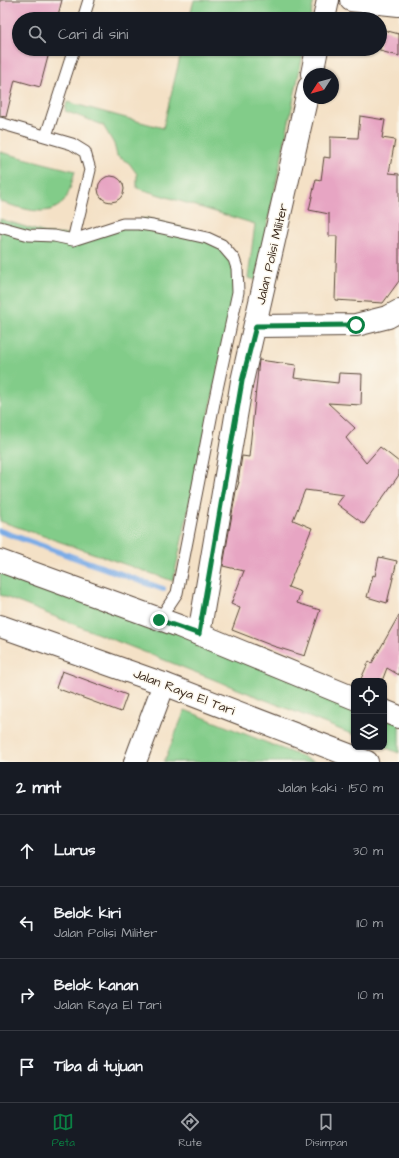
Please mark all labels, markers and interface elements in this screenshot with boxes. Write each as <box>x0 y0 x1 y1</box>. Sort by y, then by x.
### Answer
search box <box>12 12 387 56</box>
icon: search <box>26 23 48 45</box>
text: Cari di sini <box>58 24 128 45</box>
north arrow <box>303 68 339 104</box>
street label: Jalan Polisi Militer <box>252 202 292 306</box>
route start <box>347 316 365 334</box>
route end <box>150 611 168 629</box>
street label: Jalan Raya El Tari <box>130 664 237 721</box>
map controls <box>351 678 387 750</box>
button: locate <box>351 678 387 714</box>
button: layers <box>351 714 387 750</box>
text: 2 mnt <box>16 776 61 800</box>
text: Jalan kaki · 150 m <box>278 779 383 797</box>
icon: ahead <box>16 840 38 862</box>
text: Lurus <box>54 840 95 861</box>
text: 30 m <box>353 842 383 860</box>
text: Belok kiri <box>54 903 121 924</box>
icon: left <box>16 912 38 934</box>
text: 110 m <box>356 914 383 932</box>
text: Jalan Polisi Militer <box>54 924 157 942</box>
text: Belok kanan <box>54 975 138 996</box>
icon: right <box>16 984 38 1006</box>
text: 10 m <box>358 986 383 1004</box>
text: Jalan Raya El Tari <box>54 996 162 1014</box>
icon: arrive <box>16 1056 38 1078</box>
text: Tiba di tujuan <box>54 1056 143 1077</box>
tab: Peta <box>52 1111 75 1150</box>
tab: Rute <box>178 1111 202 1150</box>
tab: Disimpan <box>305 1111 347 1150</box>

